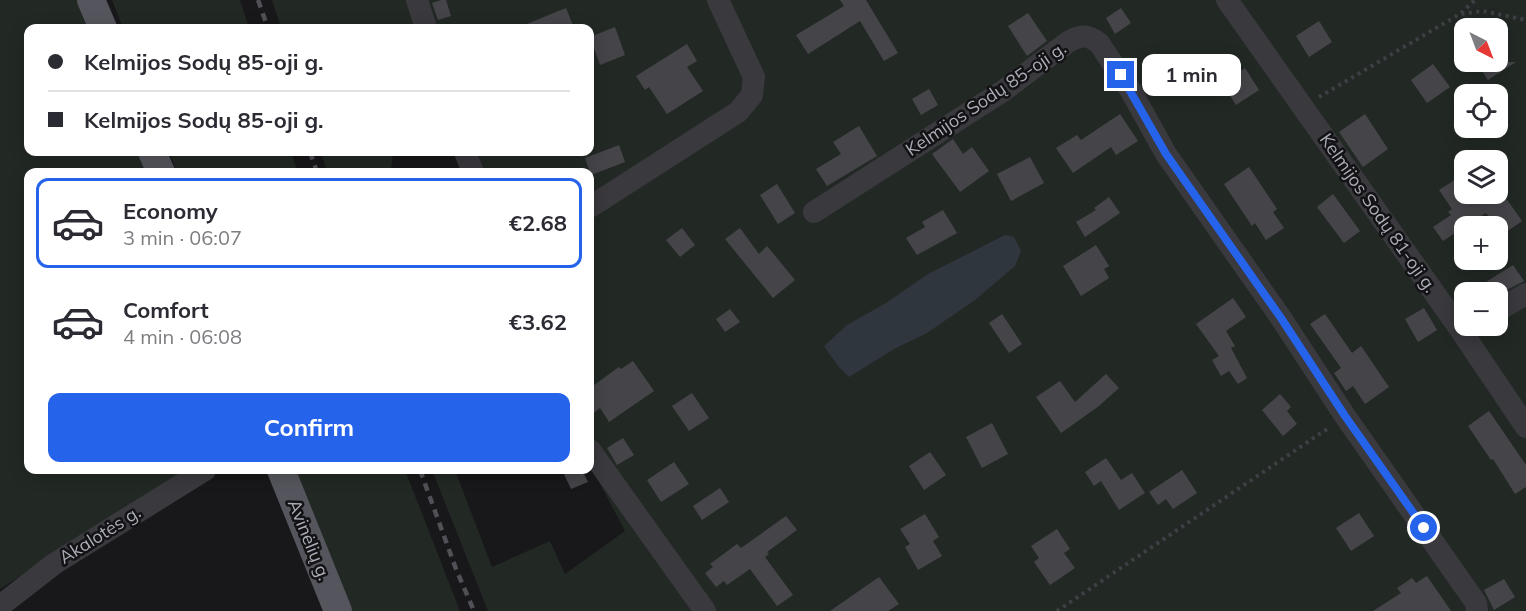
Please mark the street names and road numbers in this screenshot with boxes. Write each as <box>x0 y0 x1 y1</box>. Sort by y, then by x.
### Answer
street label: Kelmijos Sodų 85-oji g. <box>901 36 1071 161</box>
street label: Kelmijos Sodų 81-oji g. <box>1315 129 1442 297</box>
street label: Avinėlių g. <box>283 496 336 584</box>
street label: Akalotės g. <box>55 500 145 569</box>

